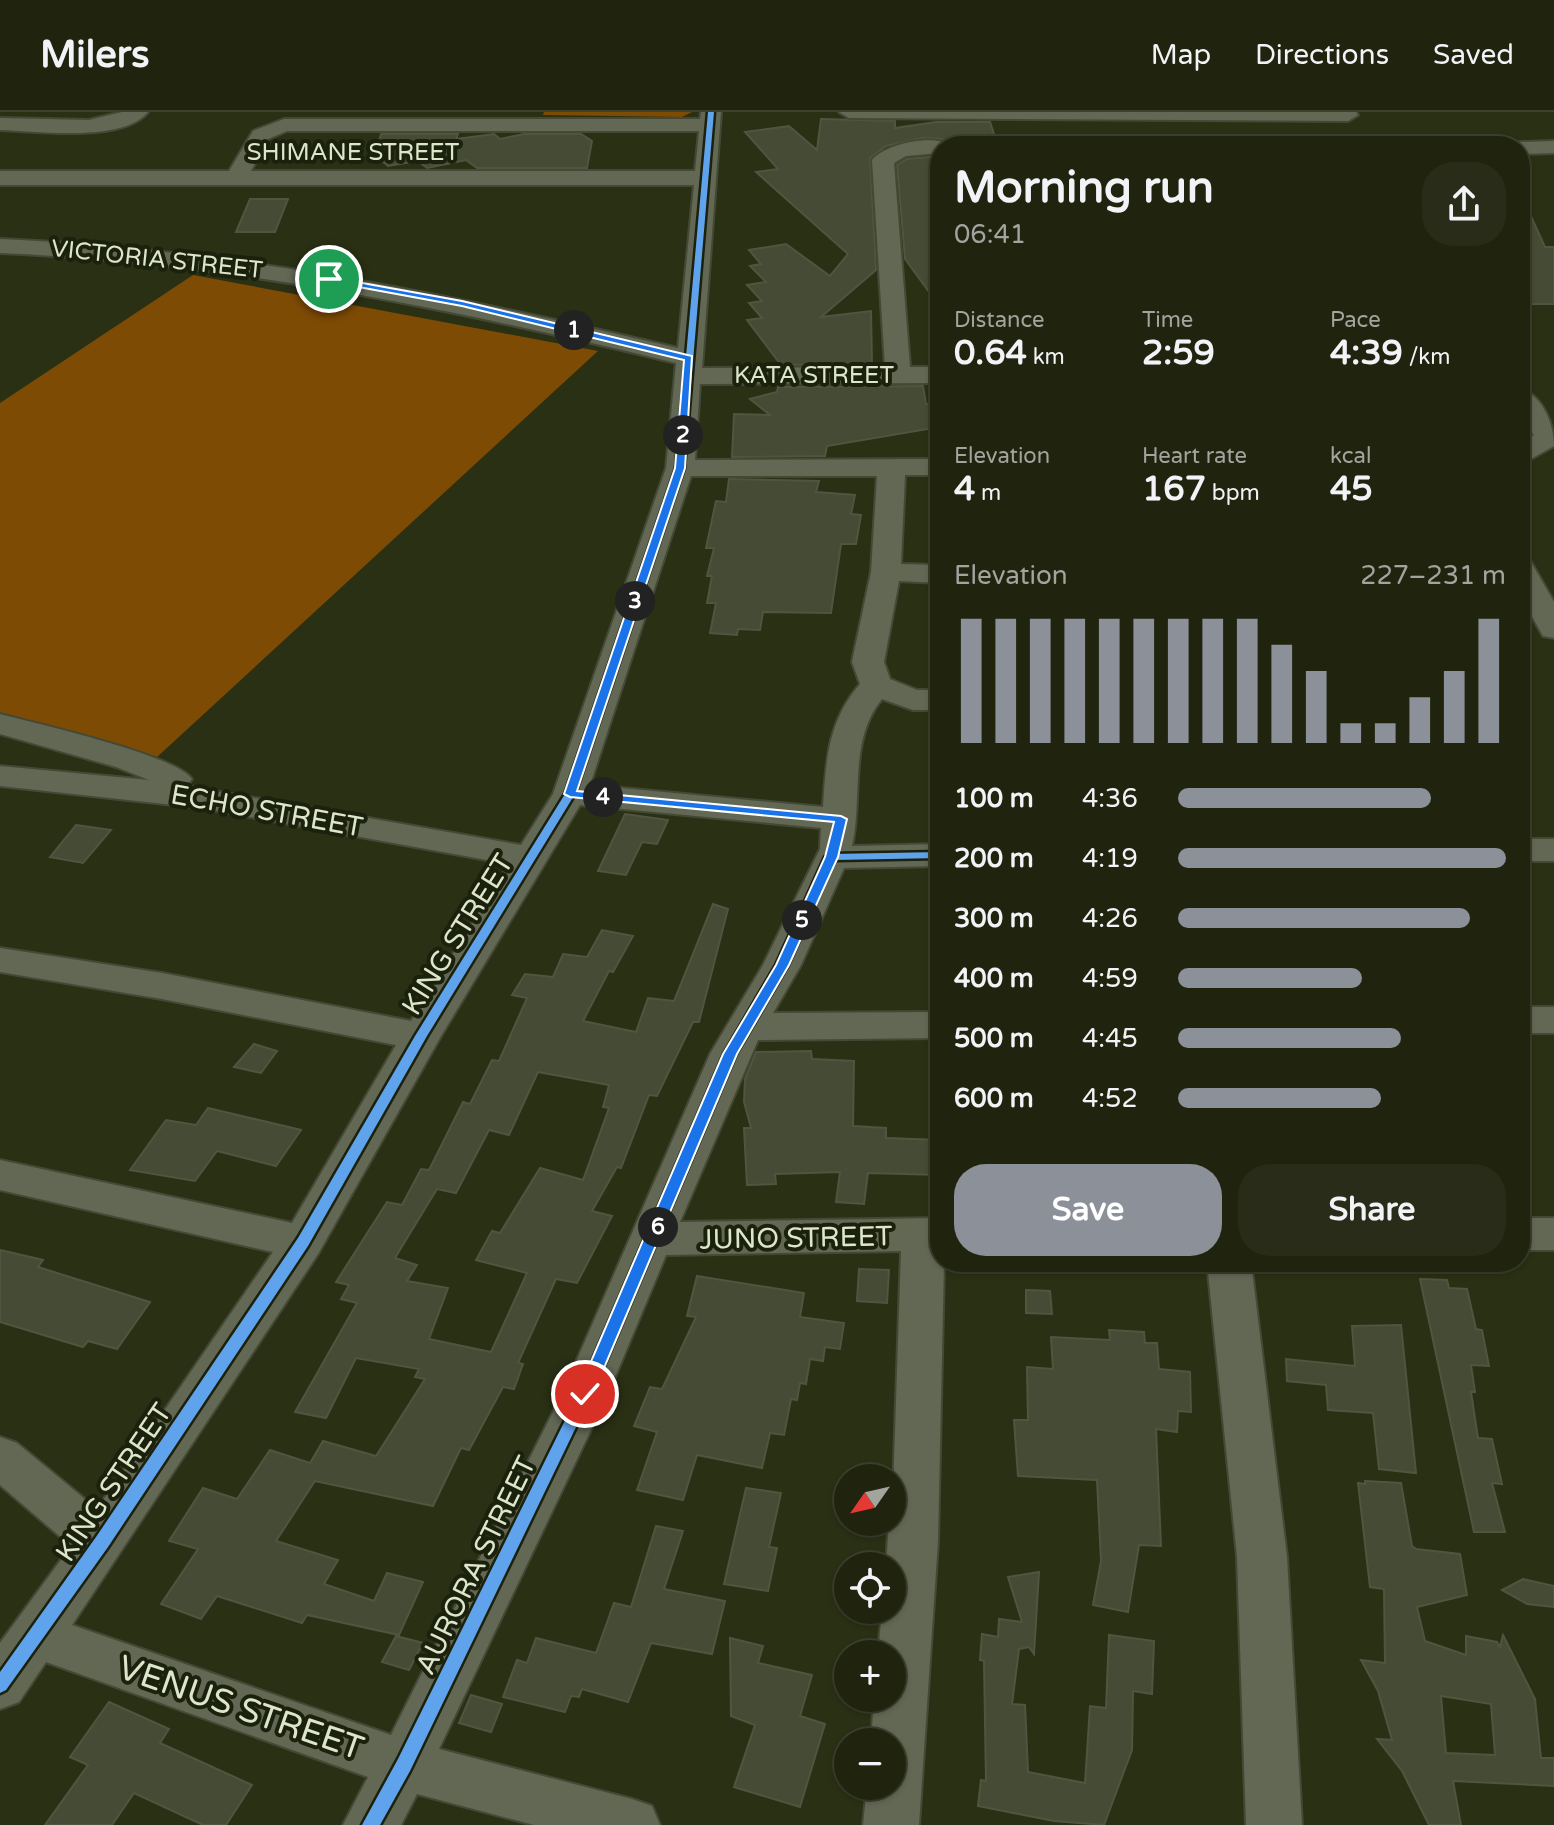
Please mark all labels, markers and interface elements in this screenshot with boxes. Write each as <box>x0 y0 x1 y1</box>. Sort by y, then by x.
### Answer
text: Milers <box>40 32 150 78</box>
text: Map <box>1151 38 1211 72</box>
text: Directions <box>1255 38 1389 72</box>
text: Saved <box>1433 38 1514 72</box>
street label: SHIMANE STREET <box>247 138 460 167</box>
text: Morning run <box>954 162 1214 215</box>
button: share <box>1422 162 1506 246</box>
text: 06:41 <box>954 219 1026 250</box>
street label: VICTORIA STREET <box>50 234 265 285</box>
pin <box>295 245 363 313</box>
icon: arrive <box>307 257 351 301</box>
text: Distance <box>954 307 1045 333</box>
text: Time <box>1142 307 1193 333</box>
text: Pace <box>1330 307 1381 333</box>
pin: 1 <box>554 310 594 350</box>
text: 1 <box>567 317 581 343</box>
text: 0.64 <box>954 333 1027 374</box>
text: 2:59 <box>1142 333 1215 374</box>
text: 4:39 <box>1330 333 1403 374</box>
text: km <box>1027 344 1065 370</box>
text: /km <box>1403 344 1451 370</box>
street label: KATA STREET <box>734 361 894 390</box>
pin: 2 <box>663 415 703 455</box>
text: 2 <box>676 422 690 448</box>
text: Elevation <box>954 443 1050 469</box>
text: Heart rate <box>1142 443 1247 469</box>
text: kcal <box>1330 443 1371 469</box>
text: 4 <box>954 469 975 510</box>
text: 167 <box>1142 469 1206 510</box>
text: 45 <box>1330 469 1373 510</box>
text: m <box>975 480 1001 506</box>
text: bpm <box>1206 480 1260 506</box>
text: Elevation <box>954 560 1068 591</box>
text: 227–231 m <box>1360 560 1506 591</box>
pin: 3 <box>615 581 655 621</box>
text: 3 <box>628 588 642 614</box>
street label: ECHO STREET <box>168 777 365 845</box>
pin: 4 <box>583 777 623 817</box>
text: 100 m <box>954 783 1034 814</box>
text: 4:36 <box>1082 783 1138 814</box>
text: 4 <box>596 784 610 810</box>
text: 200 m <box>954 843 1034 874</box>
text: 4:19 <box>1082 843 1138 874</box>
street label: KING STREET <box>395 848 521 1021</box>
pin: 5 <box>782 900 822 940</box>
text: 300 m <box>954 903 1034 934</box>
text: 4:26 <box>1082 903 1138 934</box>
text: 5 <box>795 907 809 933</box>
text: 400 m <box>954 963 1034 994</box>
text: 4:59 <box>1082 963 1138 994</box>
text: 500 m <box>954 1023 1034 1054</box>
text: 4:45 <box>1082 1023 1138 1054</box>
text: 600 m <box>954 1083 1034 1114</box>
text: 4:52 <box>1082 1083 1138 1114</box>
button: Save <box>954 1164 1222 1256</box>
button: Share <box>1238 1164 1506 1256</box>
pin: 6 <box>638 1207 678 1247</box>
text: 6 <box>651 1214 665 1240</box>
street label: JUNO STREET <box>699 1219 893 1257</box>
pin <box>551 1360 619 1428</box>
icon: check <box>563 1372 607 1416</box>
street label: KING STREET <box>48 1397 179 1568</box>
street label: AURORA STREET <box>408 1451 543 1680</box>
north arrow <box>834 1464 906 1536</box>
map controls <box>834 1464 906 1800</box>
button: locate <box>834 1552 906 1624</box>
button: + <box>834 1640 906 1712</box>
street label: VENUS STREET <box>112 1647 369 1770</box>
button: − <box>834 1728 906 1800</box>

